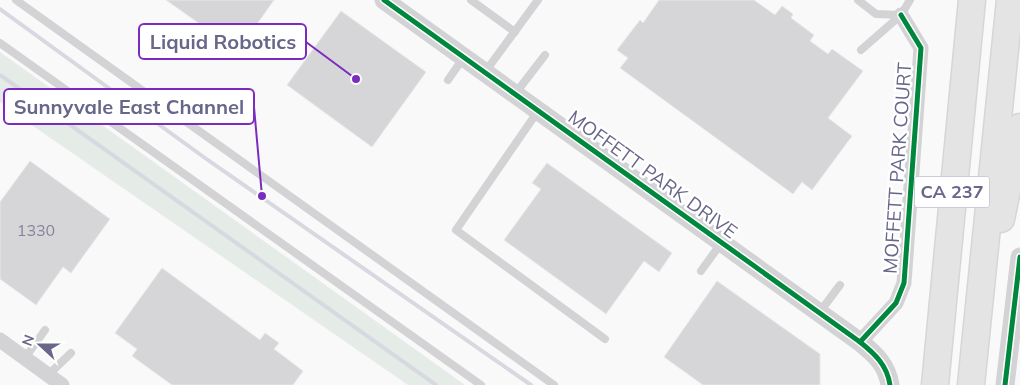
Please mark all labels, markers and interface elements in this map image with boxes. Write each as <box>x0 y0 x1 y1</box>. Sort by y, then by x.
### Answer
callout: Liquid Robotics <box>139 24 306 59</box>
text: Liquid Robotics <box>150 29 296 54</box>
street label: MOFFETT PARK COURT <box>878 61 916 275</box>
callout: Sunnyvale East Channel <box>4 89 254 124</box>
text: Sunnyvale East Channel <box>14 94 244 119</box>
street label: MOFFETT PARK DRIVE <box>564 105 742 243</box>
road number: CA 237 <box>914 176 990 208</box>
house number: 1330 <box>17 220 55 240</box>
north arrow <box>15 320 65 370</box>
text: N <box>18 332 38 349</box>

